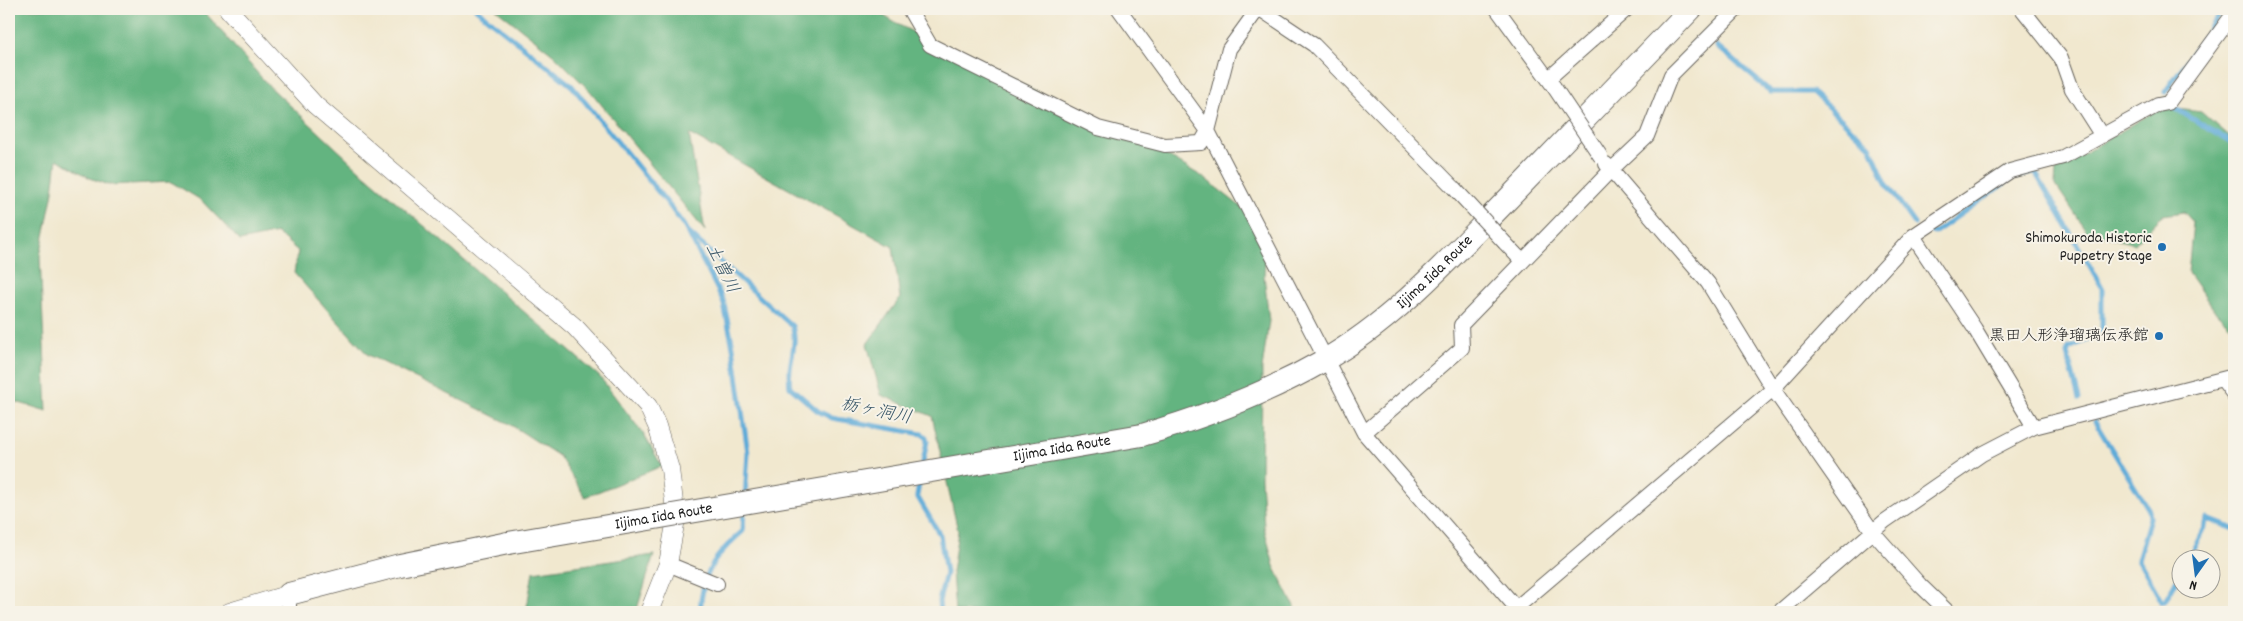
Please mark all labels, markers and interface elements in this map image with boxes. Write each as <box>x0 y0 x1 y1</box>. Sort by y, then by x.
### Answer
place label: Shimokuroda Historic Puppetry Stage <box>2025 227 2152 268</box>
street label: Iijima Iida Route <box>1391 230 1478 315</box>
water label: 土曽川 <box>698 239 744 299</box>
marker: Shimokuroda Historic Puppetry Stage <box>2156 241 2168 253</box>
place label: 黒田人形浄瑠璃伝承館 <box>1989 325 2149 348</box>
marker: 黒田人形浄瑠璃伝承館 <box>2153 330 2165 342</box>
water label: 栃ヶ洞川 <box>838 392 914 432</box>
street label: Iijima Iida Route <box>1011 429 1113 468</box>
street label: Iijima Iida Route <box>613 497 714 536</box>
north arrow <box>2170 548 2220 598</box>
text: N <box>2187 574 2199 595</box>

